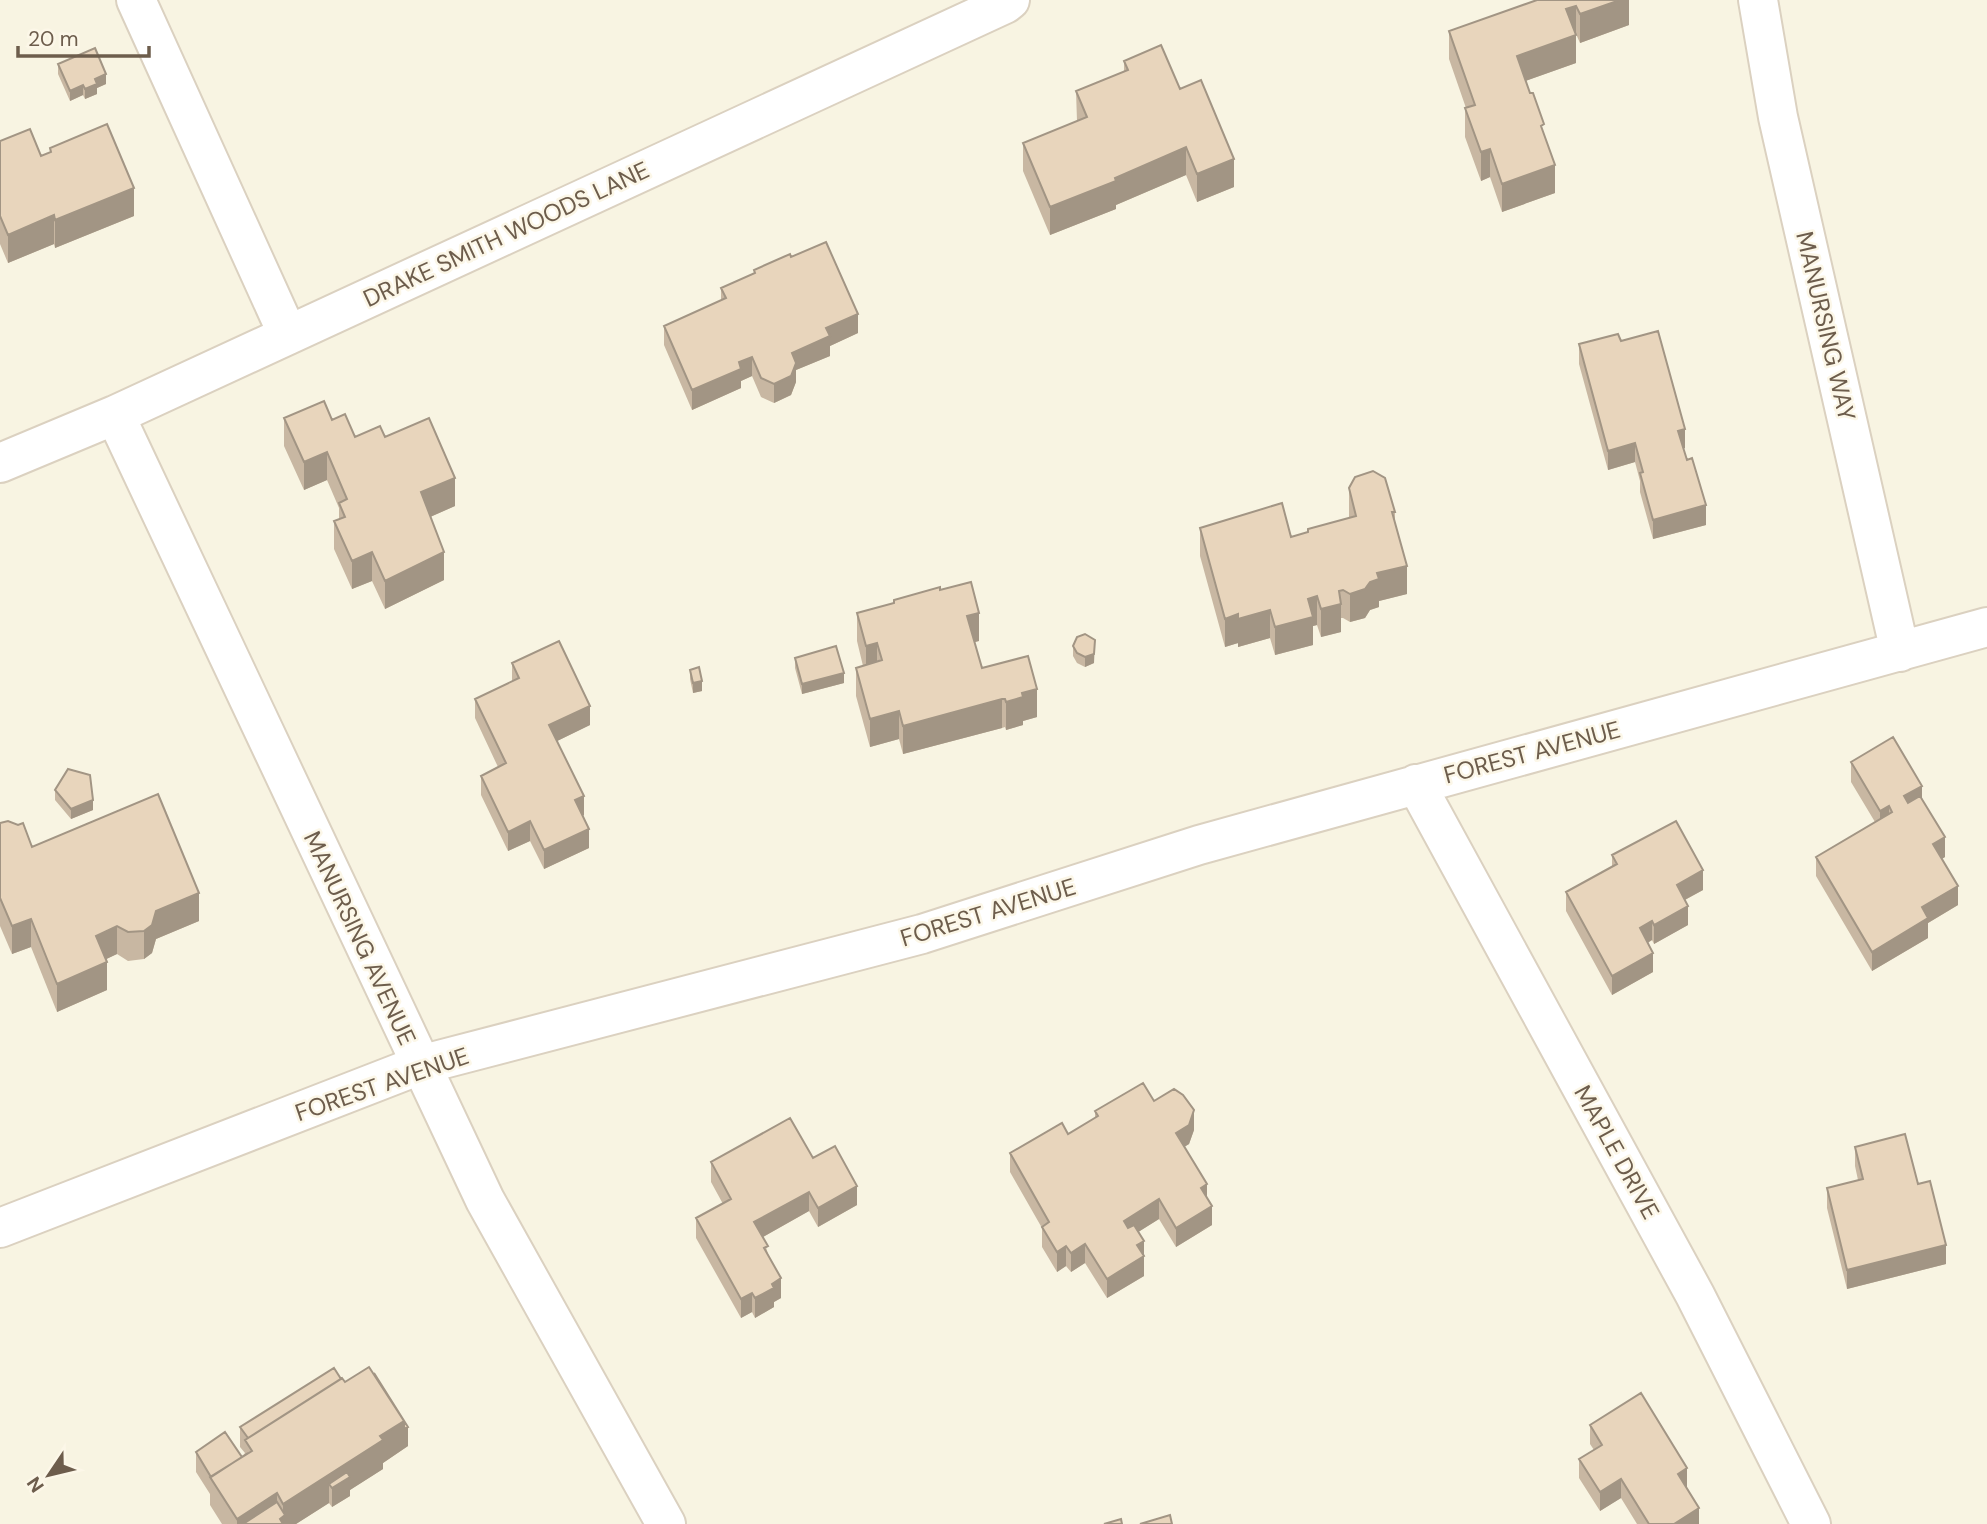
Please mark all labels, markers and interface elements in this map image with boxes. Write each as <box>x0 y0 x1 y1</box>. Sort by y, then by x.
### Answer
scale bar <box>18 14 149 58</box>
text: 20 m <box>28 25 79 53</box>
street label: DRAKE SMITH WOODS LANE <box>358 154 654 314</box>
street label: MANURSING WAY <box>1789 228 1863 424</box>
street label: FOREST AVENUE <box>1440 714 1624 790</box>
street label: MANURSING AVENUE <box>297 826 423 1050</box>
street label: FOREST AVENUE <box>897 871 1079 953</box>
street label: FOREST AVENUE <box>291 1040 473 1128</box>
street label: MAPLE DRIVE <box>1567 1079 1667 1225</box>
north arrow <box>14 1440 84 1510</box>
text: N <box>21 1472 50 1497</box>

